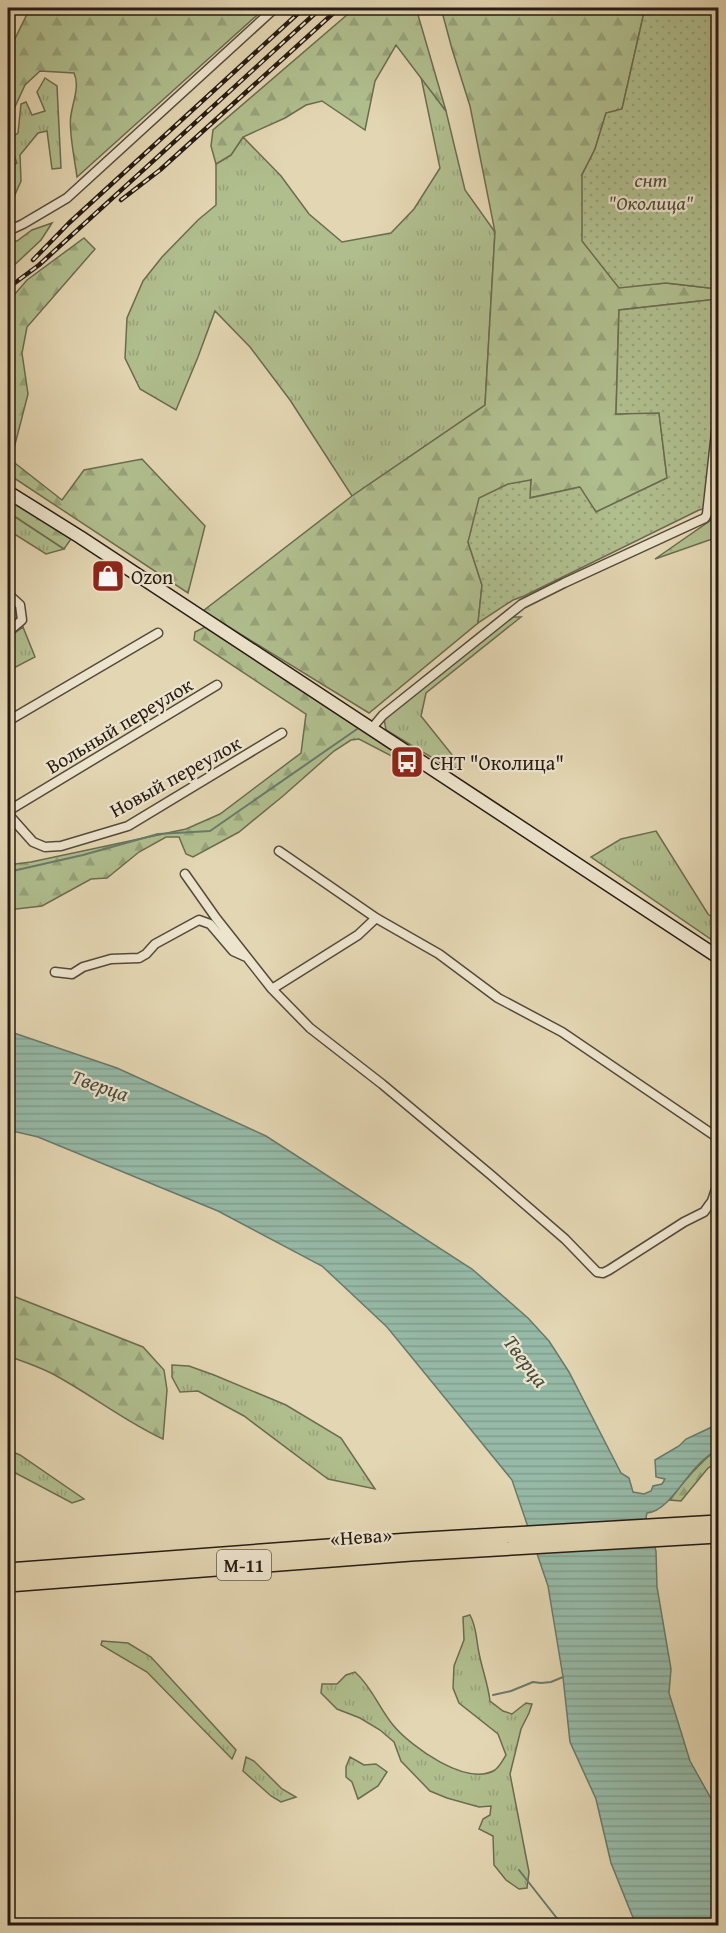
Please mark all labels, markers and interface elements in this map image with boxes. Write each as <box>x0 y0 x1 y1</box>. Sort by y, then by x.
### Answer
park label: снт "Околица" <box>608 165 694 217</box>
shop icon: Ozon <box>90 558 126 594</box>
place label: Ozon <box>131 562 173 591</box>
street label: Вольный переулок <box>40 669 198 780</box>
street label: Новый переулок <box>104 728 246 824</box>
bus stop icon: СНТ "Околица" <box>389 744 425 780</box>
place label: СНТ "Околица" <box>430 748 564 777</box>
water label: Тверца <box>67 1061 133 1109</box>
water label: Тверца <box>496 1328 556 1394</box>
street label: «Нева» <box>329 1519 393 1553</box>
road number: М-11 <box>217 1550 271 1580</box>

